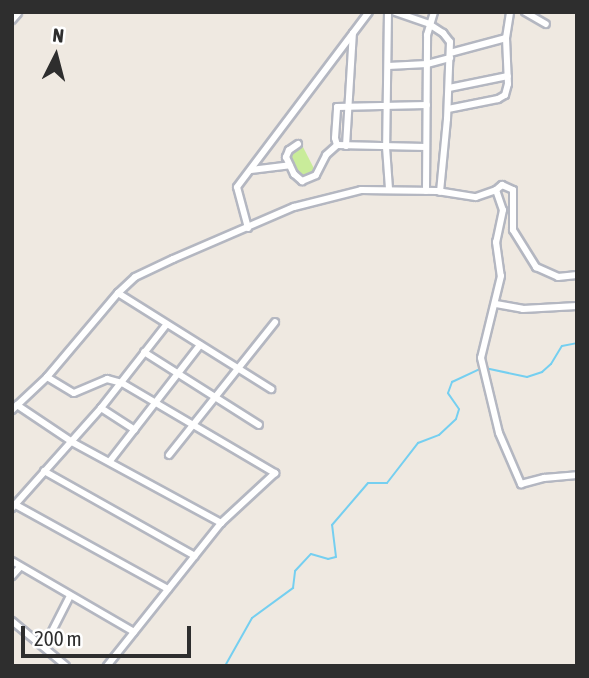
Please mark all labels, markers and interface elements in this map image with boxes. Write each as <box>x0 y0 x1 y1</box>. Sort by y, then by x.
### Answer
north arrow <box>21 21 91 91</box>
text: N <box>51 24 65 47</box>
scale bar <box>24 612 194 656</box>
text: 200 m <box>34 626 82 650</box>

